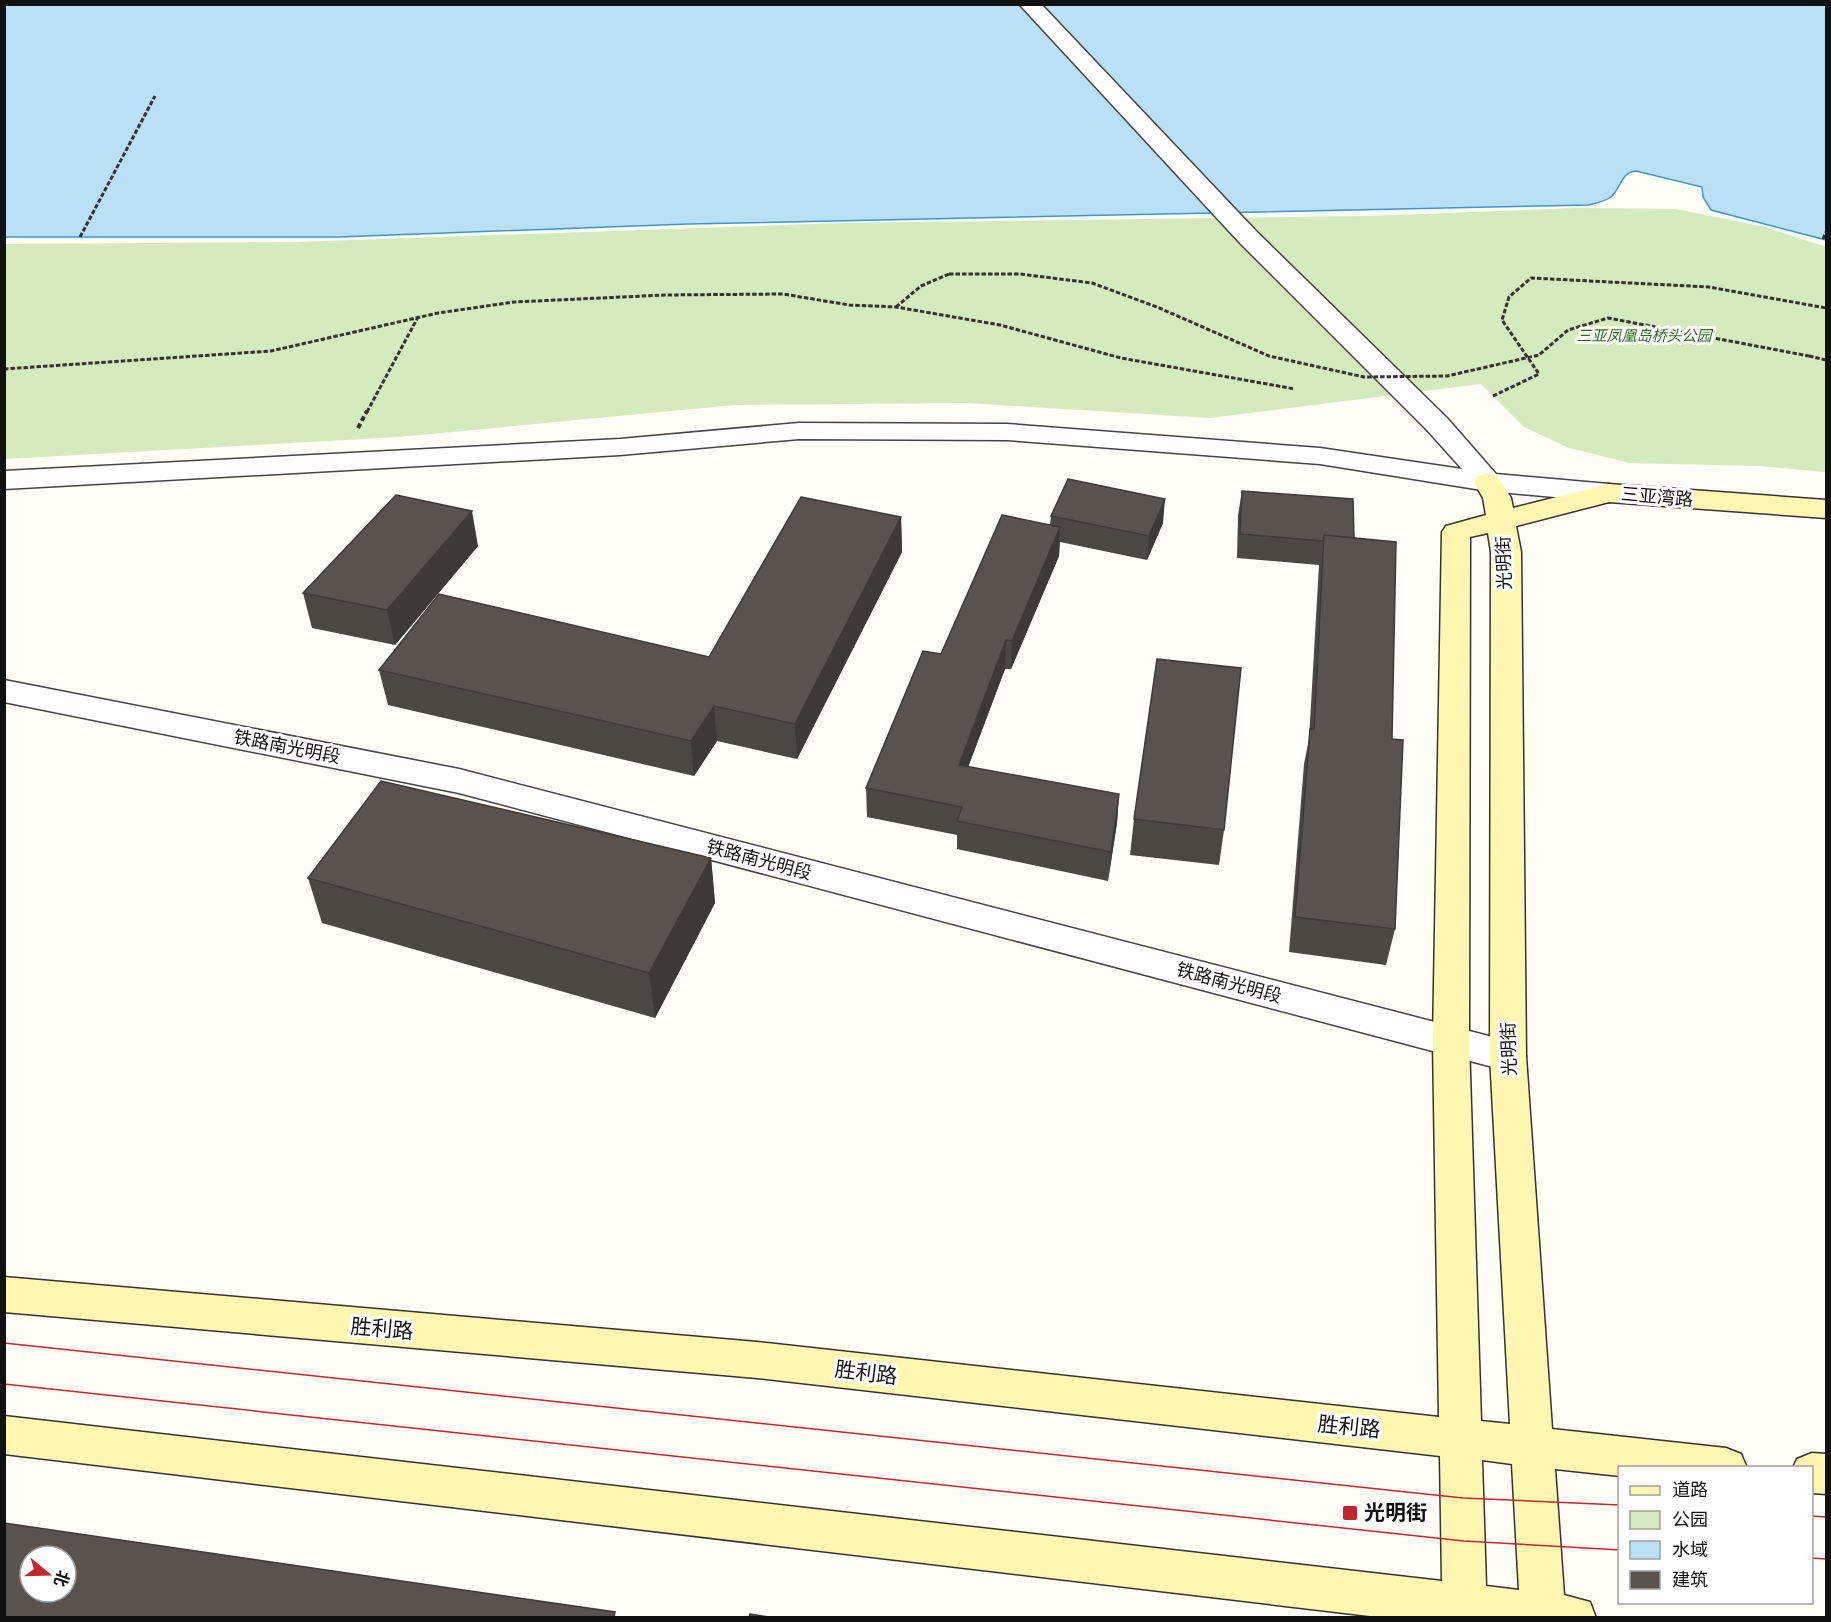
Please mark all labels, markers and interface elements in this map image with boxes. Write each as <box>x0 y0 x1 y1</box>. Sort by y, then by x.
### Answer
park label: 三亚凤凰岛桥头公园 <box>1576 325 1713 346</box>
street label: 三亚湾路 <box>1620 481 1694 512</box>
street label: 光明街 <box>1490 536 1517 590</box>
street label: 铁路南光明段 <box>232 724 342 769</box>
street label: 铁路南光明段 <box>704 833 815 886</box>
street label: 铁路南光明段 <box>1174 956 1285 1009</box>
street label: 光明街 <box>1495 1022 1522 1076</box>
street label: 胜利路 <box>349 1311 415 1346</box>
street label: 胜利路 <box>833 1354 899 1391</box>
street label: 胜利路 <box>1316 1409 1382 1444</box>
legend <box>1618 1466 1813 1604</box>
text: 道路 <box>1672 1477 1708 1502</box>
place label: 光明街 <box>1364 1498 1427 1527</box>
marker: 光明街 <box>1341 1504 1359 1522</box>
text: 公园 <box>1672 1507 1708 1532</box>
text: 水域 <box>1672 1537 1708 1562</box>
north arrow <box>18 1544 78 1604</box>
text: 建筑 <box>1672 1567 1708 1592</box>
text: 北 <box>49 1568 75 1590</box>

